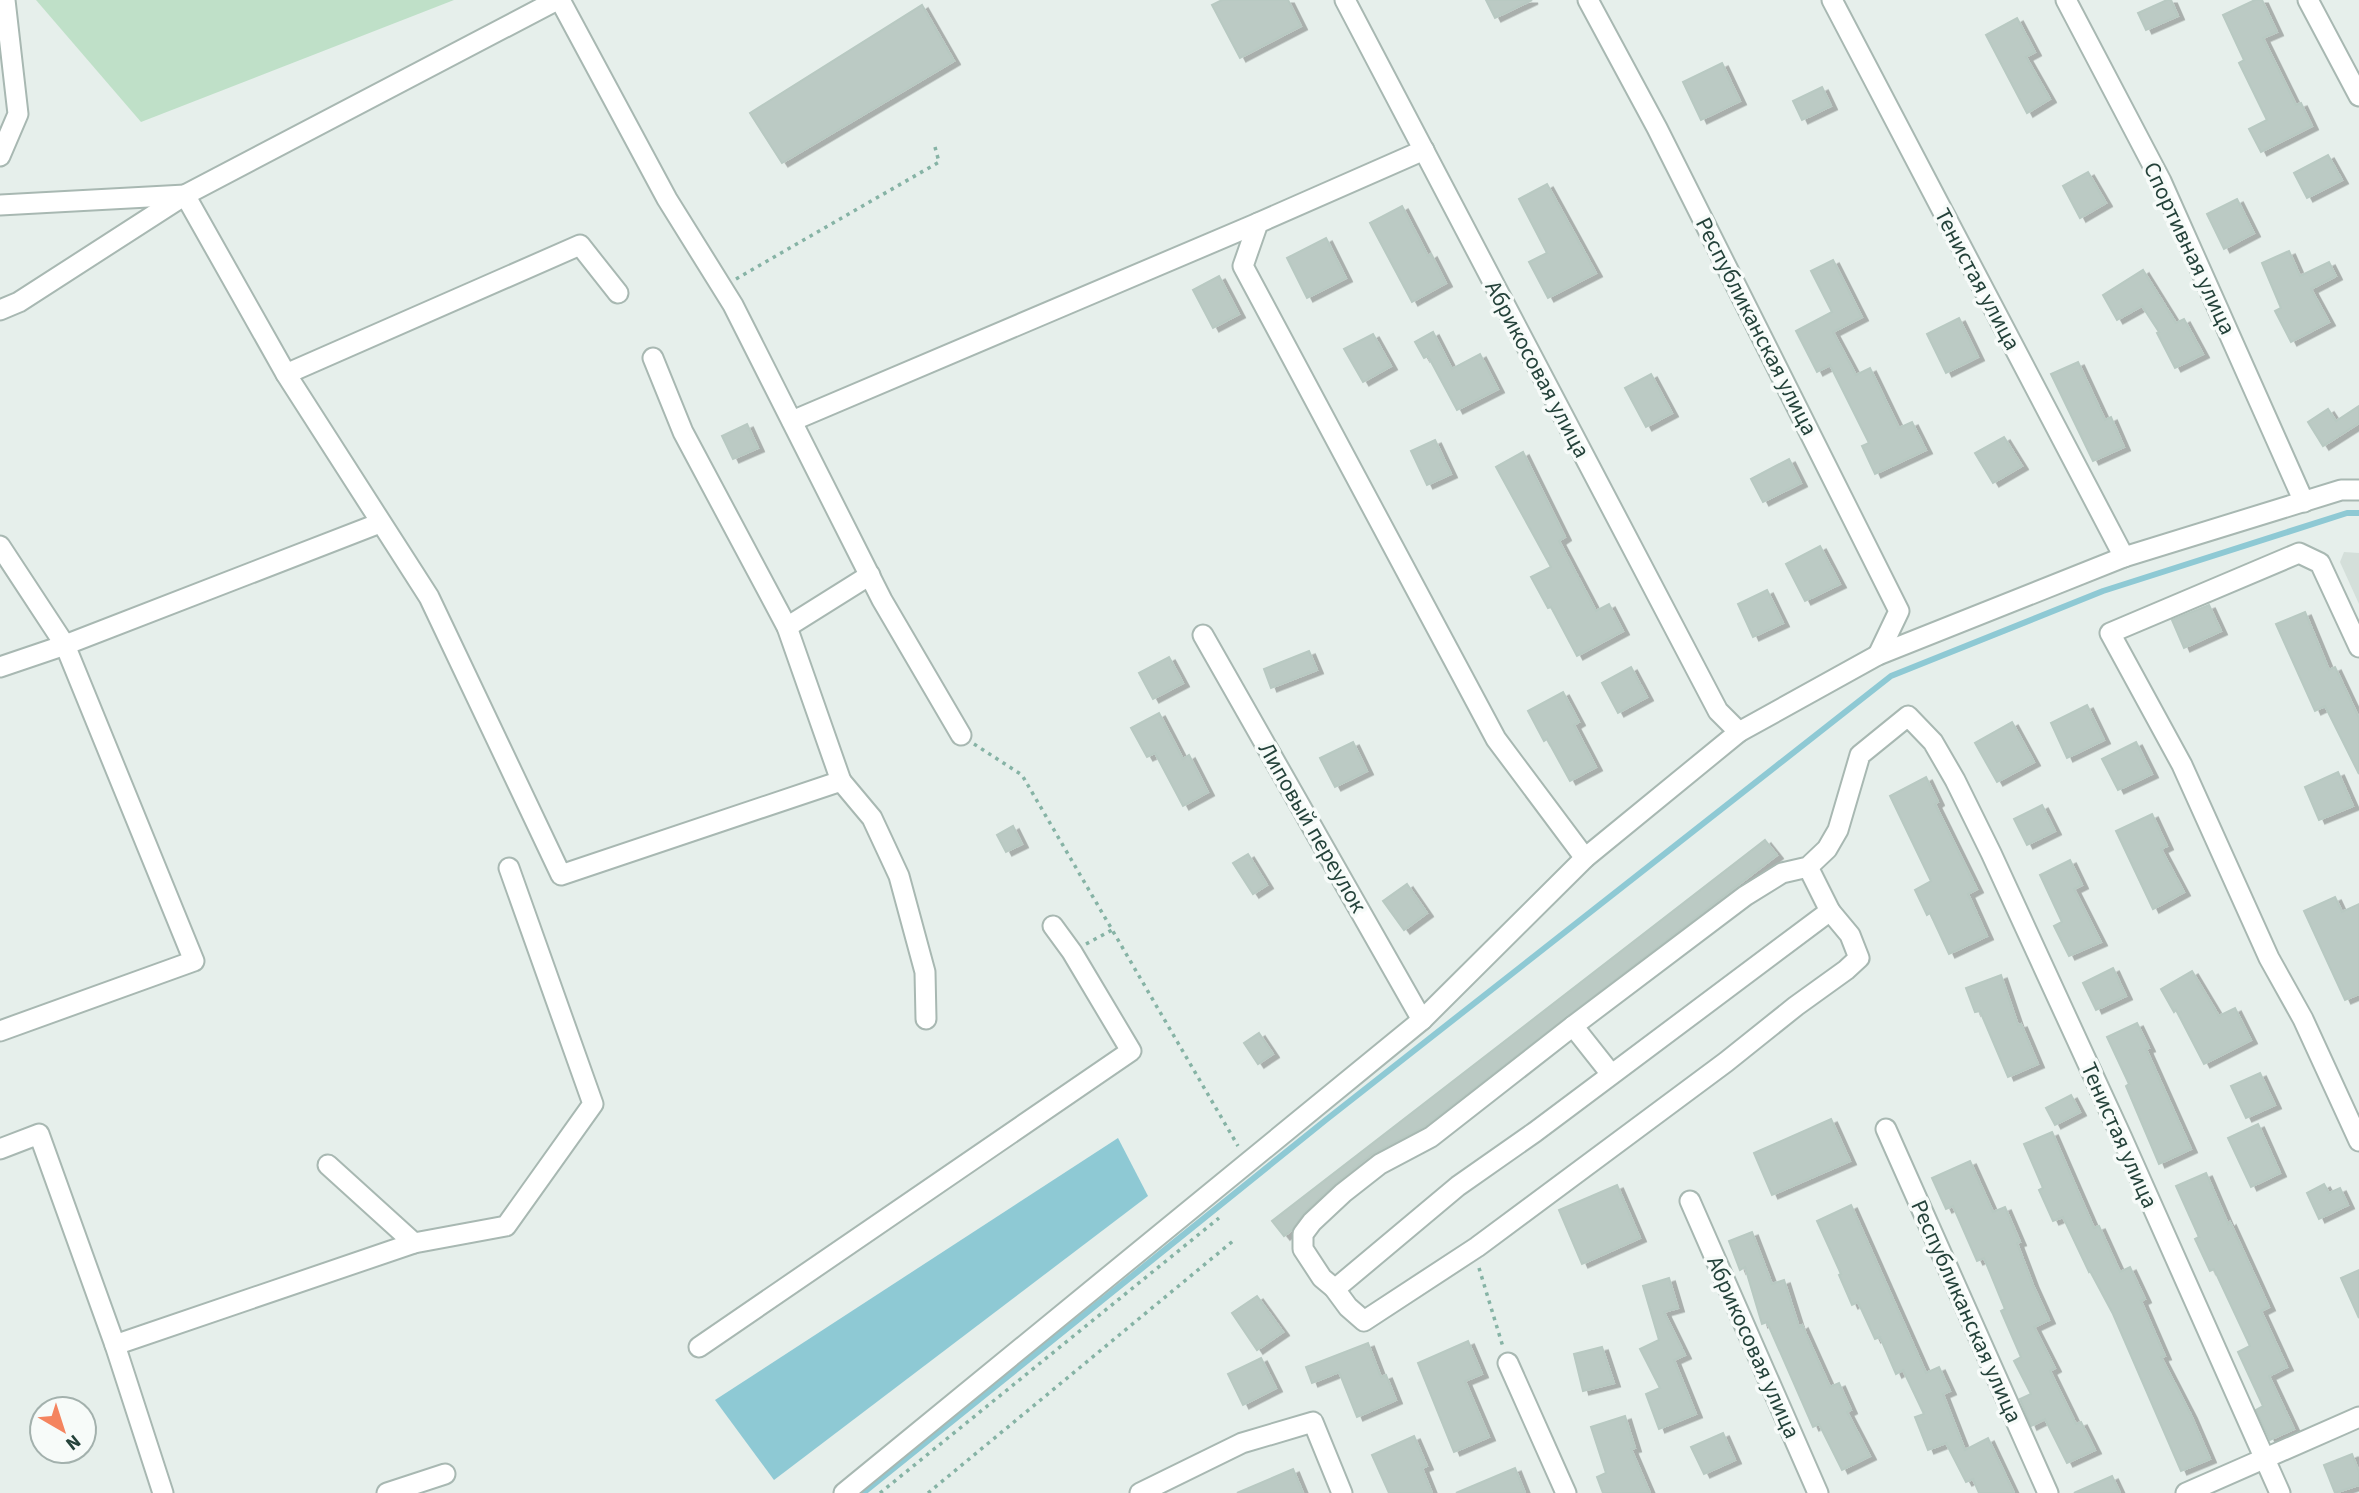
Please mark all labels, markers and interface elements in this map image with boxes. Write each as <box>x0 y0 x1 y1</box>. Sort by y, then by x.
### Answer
street label: Спортивная улица <box>2135 156 2244 340</box>
street label: Тенистая улица <box>1926 202 2029 356</box>
street label: Республиканская улица <box>1687 211 1826 441</box>
street label: Абрикосовая улица <box>1477 275 1598 464</box>
street label: Липовый переулок <box>1250 736 1375 919</box>
street label: Тенистая улица <box>2073 1057 2167 1214</box>
street label: Республиканская улица <box>1902 1194 2031 1428</box>
street label: Абрикосовая улица <box>1698 1251 1809 1444</box>
north arrow <box>28 1395 98 1465</box>
text: N <box>59 1428 86 1457</box>

